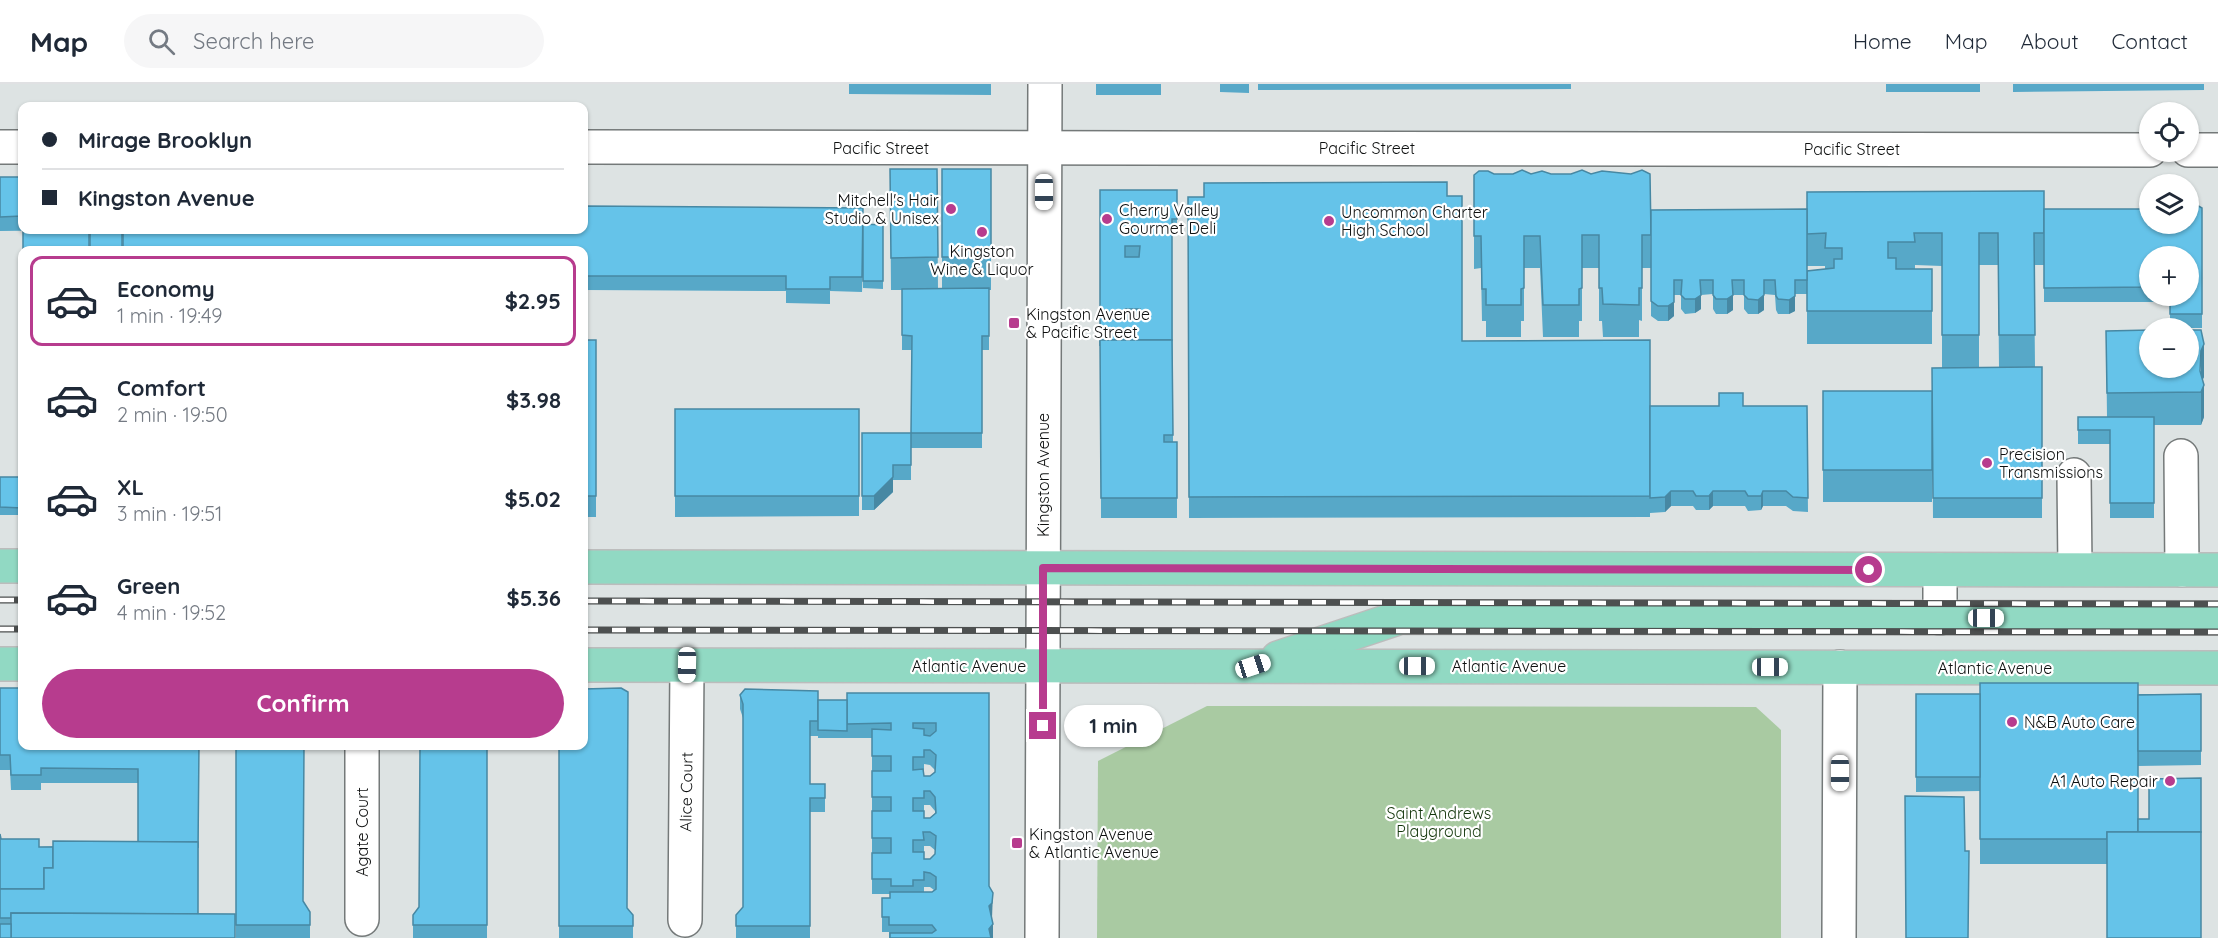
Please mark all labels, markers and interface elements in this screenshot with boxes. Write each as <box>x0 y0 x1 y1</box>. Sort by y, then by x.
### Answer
search box <box>124 14 544 68</box>
text: Map <box>30 24 88 59</box>
icon: search <box>145 25 178 58</box>
text: Search here <box>193 27 315 55</box>
text: Home <box>1853 28 1912 54</box>
text: Map <box>1945 28 1988 54</box>
text: About <box>2021 28 2079 54</box>
text: Contact <box>2112 28 2188 54</box>
map controls <box>2139 102 2199 378</box>
button: locate <box>2139 102 2199 162</box>
text: Mirage Brooklyn <box>78 126 252 154</box>
street label: Pacific Street <box>833 138 929 158</box>
street label: Pacific Street <box>1319 138 1415 158</box>
street label: Pacific Street <box>1804 139 1900 159</box>
car <box>1035 174 1053 210</box>
button: layers <box>2139 174 2199 234</box>
text: Kingston Avenue <box>78 184 255 212</box>
place label: Mitchell's Hair Studio & Unisex <box>825 190 939 228</box>
place label: Cherry Valley Gourmet Deli <box>1119 200 1219 238</box>
marker: Mitchell's Hair Studio & Unisex <box>944 202 958 216</box>
place label: Uncommon Charter High School <box>1341 202 1488 240</box>
marker: Cherry Valley Gourmet Deli <box>1100 212 1114 226</box>
marker: Uncommon Charter High School <box>1322 214 1336 228</box>
marker: Kingston Wine & Liquor <box>975 225 989 239</box>
place label: Kingston Wine & Liquor <box>930 241 1034 279</box>
button: + <box>2139 246 2199 306</box>
icon: car <box>45 274 99 328</box>
text: Economy <box>117 275 215 303</box>
text: $2.95 <box>505 287 561 315</box>
text: 1 min · 19:49 <box>117 303 222 328</box>
place label: Kingston Avenue & Pacific Street <box>1026 304 1150 342</box>
marker: Kingston Avenue & Pacific Street <box>1007 316 1021 330</box>
button: − <box>2139 318 2199 378</box>
icon: car <box>45 373 99 427</box>
text: Comfort <box>117 374 206 402</box>
text: $3.98 <box>506 386 561 414</box>
text: 2 min · 19:50 <box>117 402 228 427</box>
street label: Kingston Avenue <box>1033 413 1053 537</box>
place label: Precision Transmissions <box>1999 444 2103 482</box>
marker: Precision Transmissions <box>1980 456 1994 470</box>
icon: car <box>45 472 99 526</box>
text: XL <box>117 473 144 501</box>
text: $5.02 <box>505 485 561 513</box>
text: 3 min · 19:51 <box>117 501 222 526</box>
route start <box>1855 556 1882 583</box>
icon: car <box>45 571 99 625</box>
text: Green <box>117 572 180 600</box>
text: $5.36 <box>507 584 561 612</box>
text: 4 min · 19:52 <box>117 600 226 625</box>
car <box>1968 609 2004 627</box>
car <box>678 647 696 683</box>
car <box>1233 652 1273 680</box>
street label: Atlantic Avenue <box>912 656 1026 676</box>
street label: Atlantic Avenue <box>1452 656 1566 676</box>
car <box>1399 657 1435 675</box>
car <box>1752 658 1788 676</box>
street label: Atlantic Avenue <box>1938 658 2052 678</box>
button: Confirm <box>42 669 564 738</box>
callout: 1 min <box>1064 705 1163 747</box>
route end <box>1029 712 1056 739</box>
place label: N&B Auto Care <box>2024 712 2135 732</box>
text: 1 min <box>1089 713 1138 738</box>
marker: N&B Auto Care <box>2005 715 2019 729</box>
street label: Alice Court <box>675 752 697 832</box>
car <box>1831 755 1849 791</box>
place label: A1 Auto Repair <box>2050 771 2158 791</box>
marker: A1 Auto Repair <box>2163 774 2177 788</box>
street label: Agate Court <box>352 787 372 877</box>
park label: Saint Andrews Playground <box>1387 803 1491 841</box>
place label: Kingston Avenue & Atlantic Avenue <box>1029 824 1159 862</box>
marker: Kingston Avenue & Atlantic Avenue <box>1010 836 1024 850</box>

